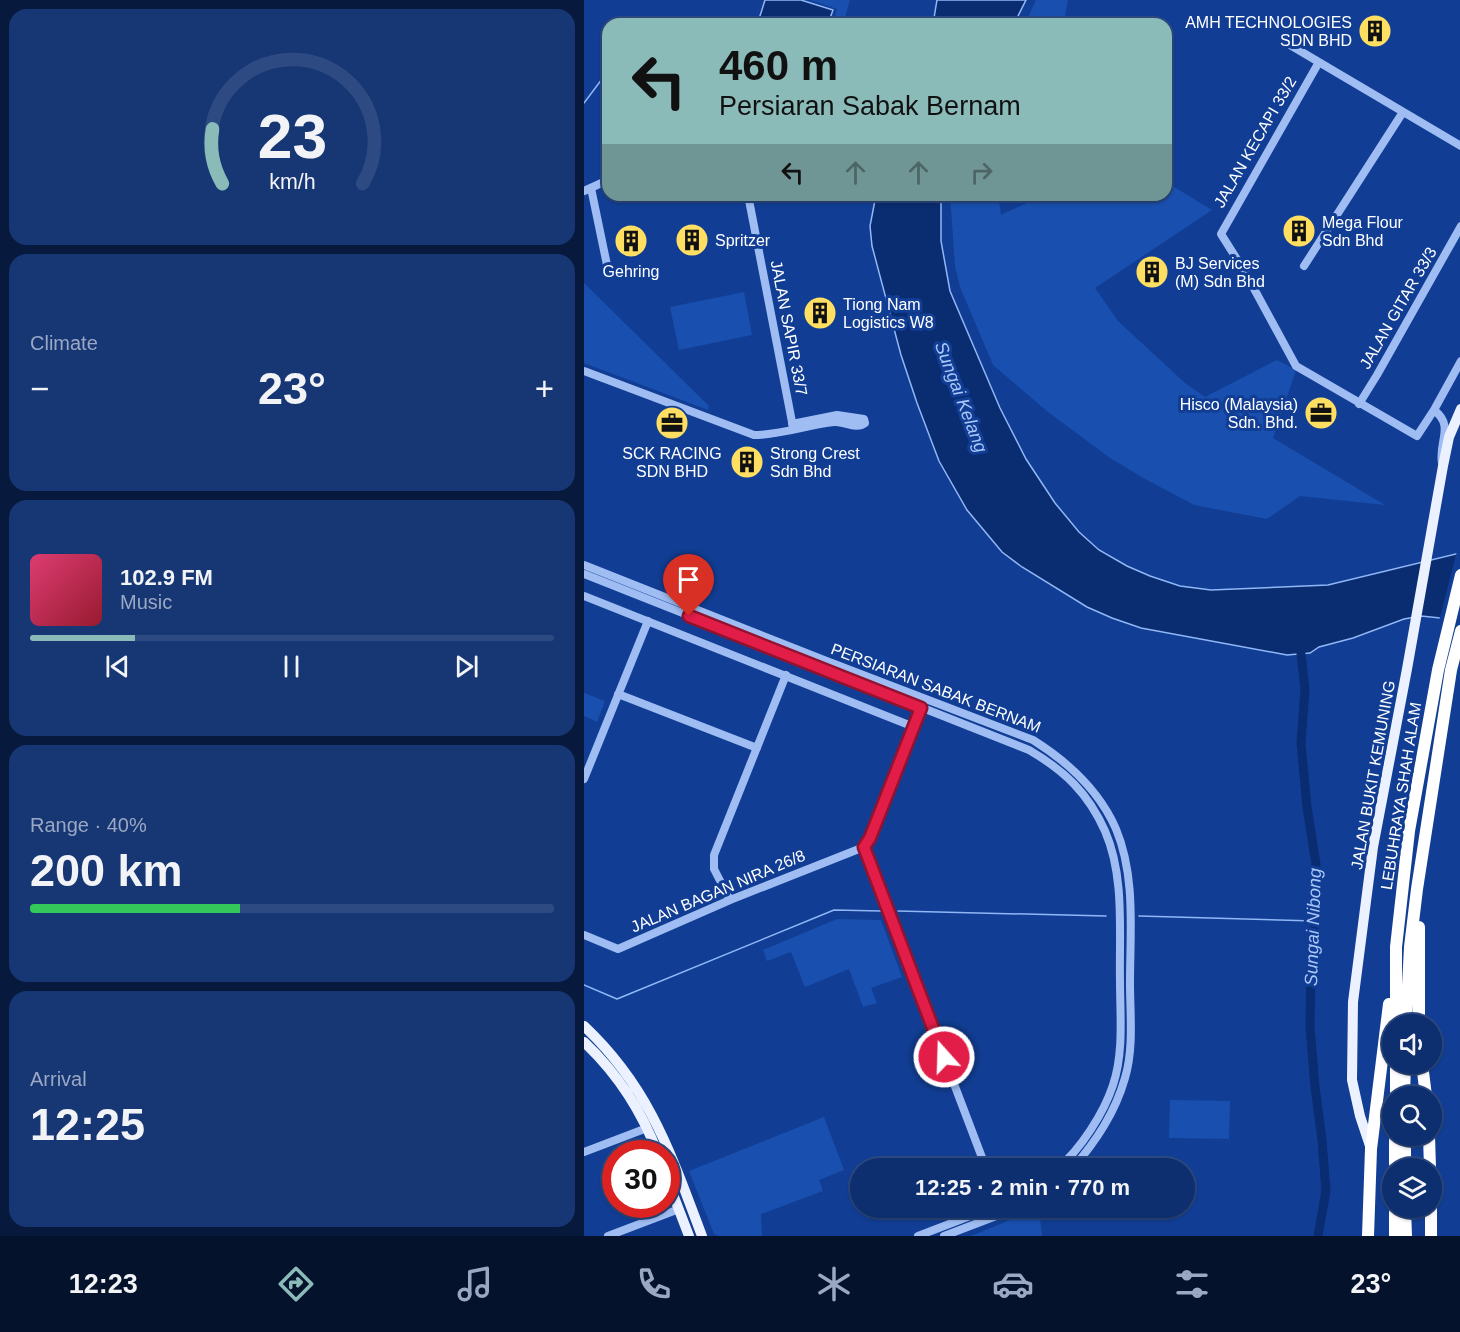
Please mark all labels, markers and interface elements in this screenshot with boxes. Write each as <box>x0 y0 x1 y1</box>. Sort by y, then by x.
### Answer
building icon: AMH TECHNOLOGIES SDN BHD <box>1357 13 1393 49</box>
place label: AMH TECHNOLOGIES SDN BHD <box>1185 14 1352 49</box>
icon: left <box>620 42 698 120</box>
text: 460 m <box>719 42 838 89</box>
street label: JALAN KECAPI 33/2 <box>1211 73 1300 211</box>
text: Persiaran Sabak Bernam <box>719 91 1021 121</box>
text: 23 <box>257 102 327 171</box>
icon: left <box>776 156 809 189</box>
icon: ahead <box>839 156 872 189</box>
icon: ahead <box>902 156 935 189</box>
icon: right <box>965 156 998 189</box>
text: km/h <box>269 171 315 195</box>
building icon: Mega Flour Sdn Bhd <box>1281 213 1317 249</box>
place label: Mega Flour Sdn Bhd <box>1322 214 1404 249</box>
building icon: Spritzer <box>674 222 710 258</box>
building icon: Gehring <box>613 223 649 259</box>
place label: Spritzer <box>715 232 771 249</box>
street label: JALAN GITAR 33/3 <box>1356 244 1440 372</box>
building icon: BJ Services (M) Sdn Bhd <box>1134 254 1170 290</box>
place label: BJ Services (M) Sdn Bhd <box>1175 255 1265 290</box>
street label: JALAN SAPIR 33/7 <box>768 259 811 397</box>
place label: Gehring <box>603 263 659 280</box>
building icon: Tiong Nam Logistics W8 <box>802 295 838 331</box>
place label: Tiong Nam Logistics W8 <box>843 296 934 331</box>
text: Climate <box>30 332 98 354</box>
water label: Sungai Kelang <box>931 339 991 455</box>
text: 23° <box>258 363 326 414</box>
text: − <box>30 370 49 407</box>
text: + <box>535 370 554 407</box>
office icon: Hisco (Malaysia) Sdn. Bhd. <box>1303 395 1339 431</box>
place label: Hisco (Malaysia) Sdn. Bhd. <box>1180 396 1298 431</box>
office icon: SCK RACING SDN BHD <box>654 405 690 441</box>
building icon: Strong Crest Sdn Bhd <box>729 444 765 480</box>
place label: SCK RACING SDN BHD <box>622 445 722 480</box>
place label: Strong Crest Sdn Bhd <box>770 445 860 480</box>
pin <box>663 554 714 616</box>
icon: arrive <box>672 563 705 596</box>
text: 102.9 FM <box>120 565 213 590</box>
text: Music <box>120 591 172 613</box>
street label: PERSIARAN SABAK BERNAM <box>829 640 1043 736</box>
icon: previous <box>101 650 134 683</box>
icon: pause <box>275 650 308 683</box>
icon: next <box>450 650 483 683</box>
street label: JALAN BUKIT KEMUNING <box>1348 679 1398 871</box>
street label: LEBUHRAYA SHAH ALAM <box>1378 701 1424 891</box>
text: Range · 40% <box>30 814 147 836</box>
text: 200 km <box>30 845 183 896</box>
street label: JALAN BAGAN NIRA 26/8 <box>628 846 808 935</box>
water label: Sungai Nibong <box>1301 868 1325 986</box>
map controls <box>1382 1014 1442 1218</box>
button: sound <box>1382 1014 1442 1074</box>
position arrow <box>912 1025 976 1089</box>
text: Arrival <box>30 1068 87 1090</box>
button: search <box>1382 1086 1442 1146</box>
text: 12:25 <box>30 1099 145 1150</box>
speed limit sign: 30 <box>602 1140 680 1218</box>
button: layers <box>1382 1158 1442 1218</box>
text: 12:25 · 2 min · 770 m <box>915 1175 1130 1200</box>
icon: directions <box>275 1263 317 1305</box>
icon: music <box>454 1263 496 1305</box>
icon: phone <box>633 1263 675 1305</box>
icon: climate <box>813 1263 855 1305</box>
icon: car <box>992 1263 1034 1305</box>
icon: filters <box>1171 1263 1213 1305</box>
text: 12:23 <box>69 1269 138 1299</box>
text: 23° <box>1350 1269 1391 1299</box>

